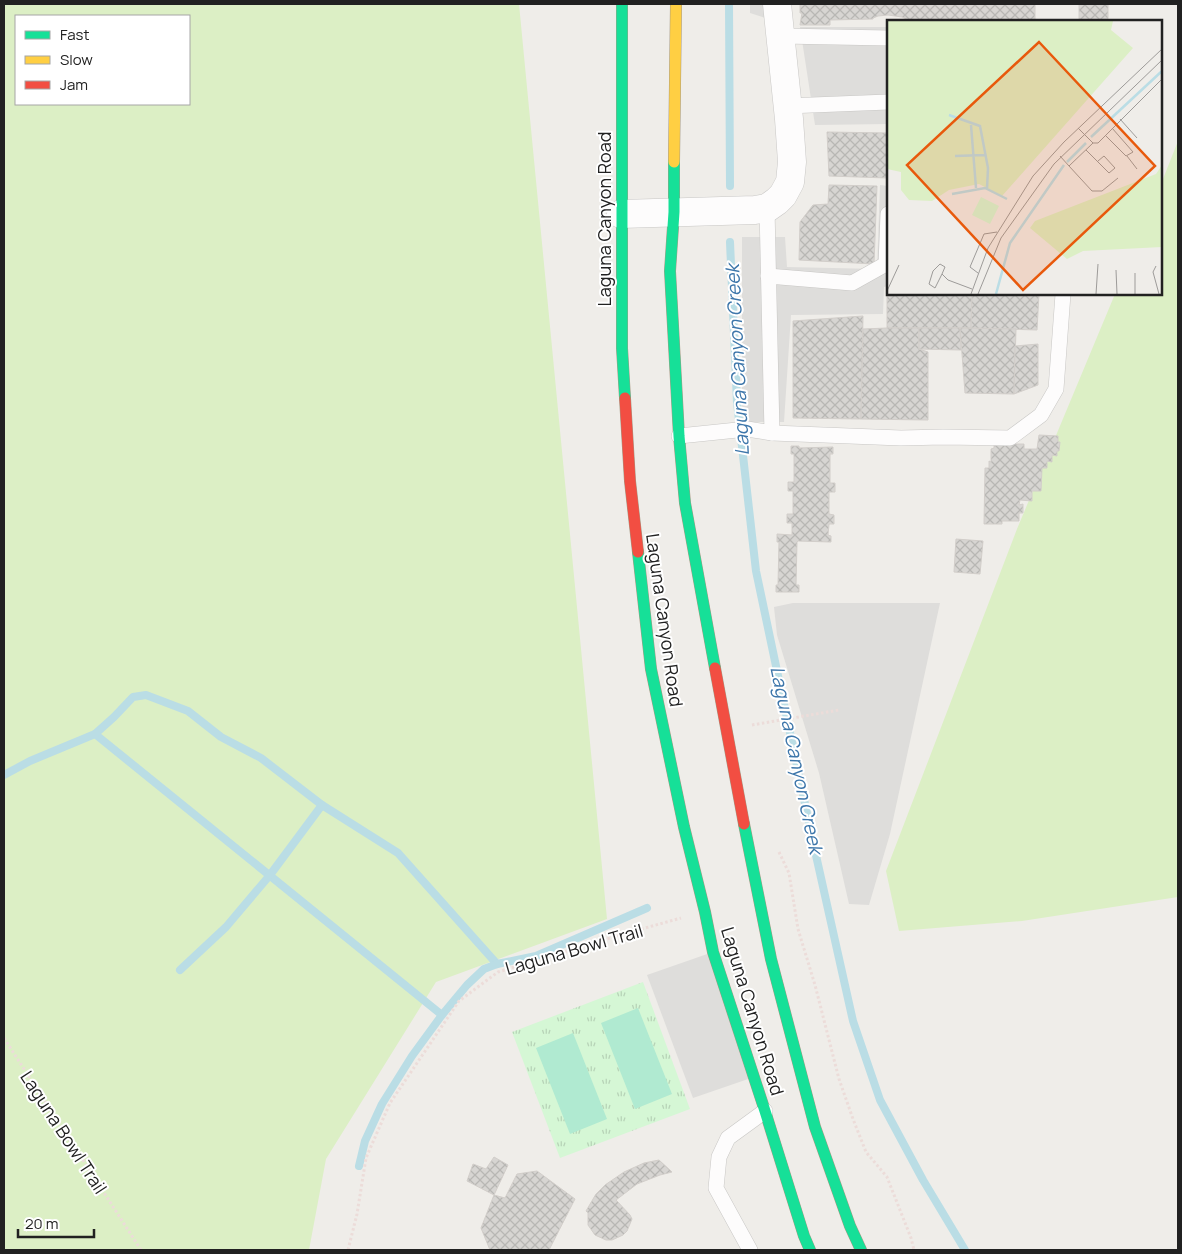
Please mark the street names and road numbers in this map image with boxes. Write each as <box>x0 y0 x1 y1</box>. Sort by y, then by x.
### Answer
street label: Laguna Canyon Road <box>592 132 616 306</box>
street label: Laguna Canyon Road <box>641 532 689 708</box>
street label: Laguna Bowl Trail <box>502 918 646 980</box>
street label: Laguna Canyon Road <box>716 924 790 1098</box>
street label: Laguna Bowl Trail <box>15 1066 113 1198</box>

